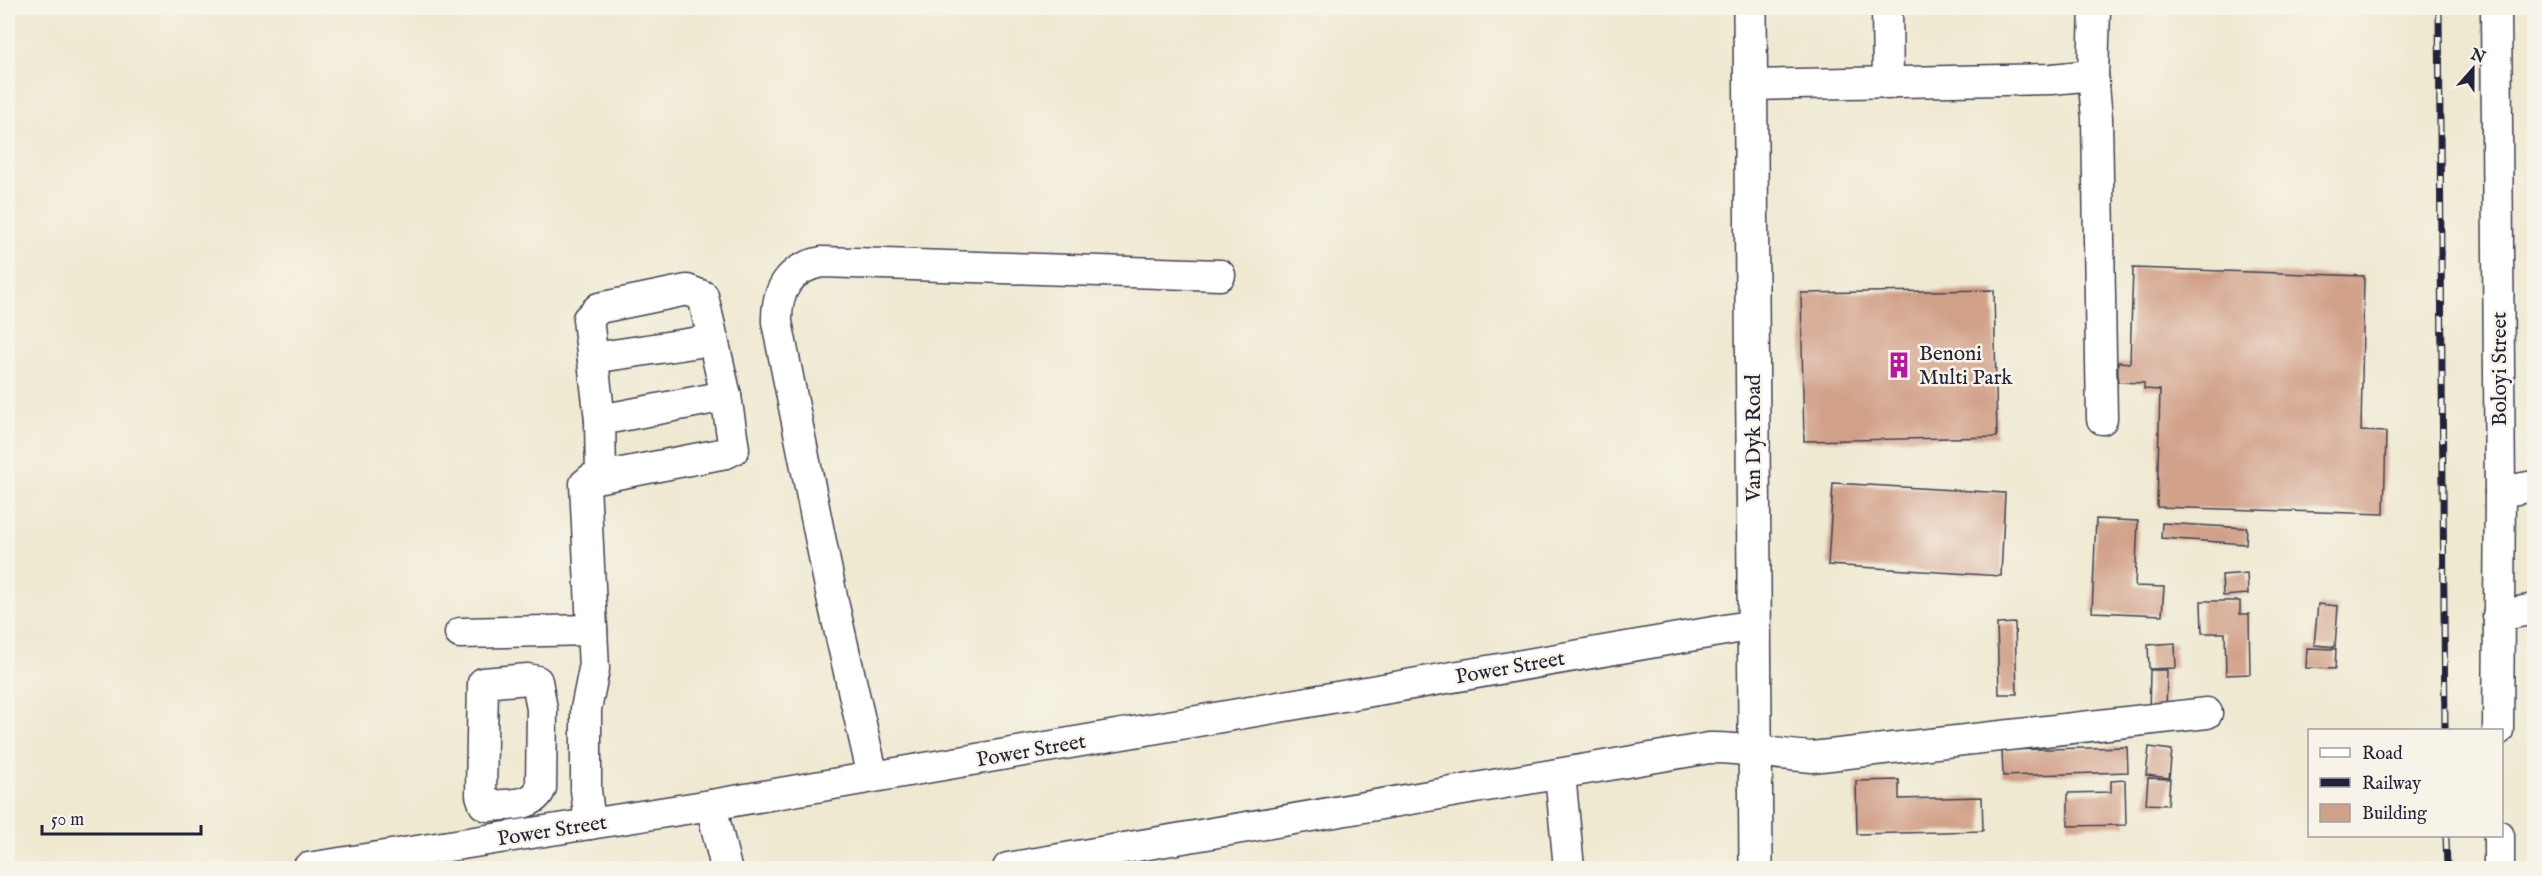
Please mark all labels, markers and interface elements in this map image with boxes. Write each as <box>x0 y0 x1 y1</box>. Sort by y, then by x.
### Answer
north arrow <box>2443 39 2503 99</box>
text: N <box>2467 45 2488 69</box>
street label: Boloyi Street <box>2487 312 2514 426</box>
place label: Benoni Multi Park <box>1919 341 2013 392</box>
building icon: Benoni Multi Park <box>1884 350 1914 380</box>
street label: Van Dyk Road <box>1741 373 1768 503</box>
street label: Power Street <box>1453 646 1567 691</box>
street label: Power Street <box>974 729 1088 774</box>
legend <box>2308 729 2503 837</box>
text: Road <box>2362 743 2403 766</box>
text: Railway <box>2362 773 2421 796</box>
scale bar <box>42 798 201 836</box>
text: Building <box>2362 803 2427 826</box>
text: 50 m <box>51 809 84 832</box>
street label: Power Street <box>495 809 609 853</box>

